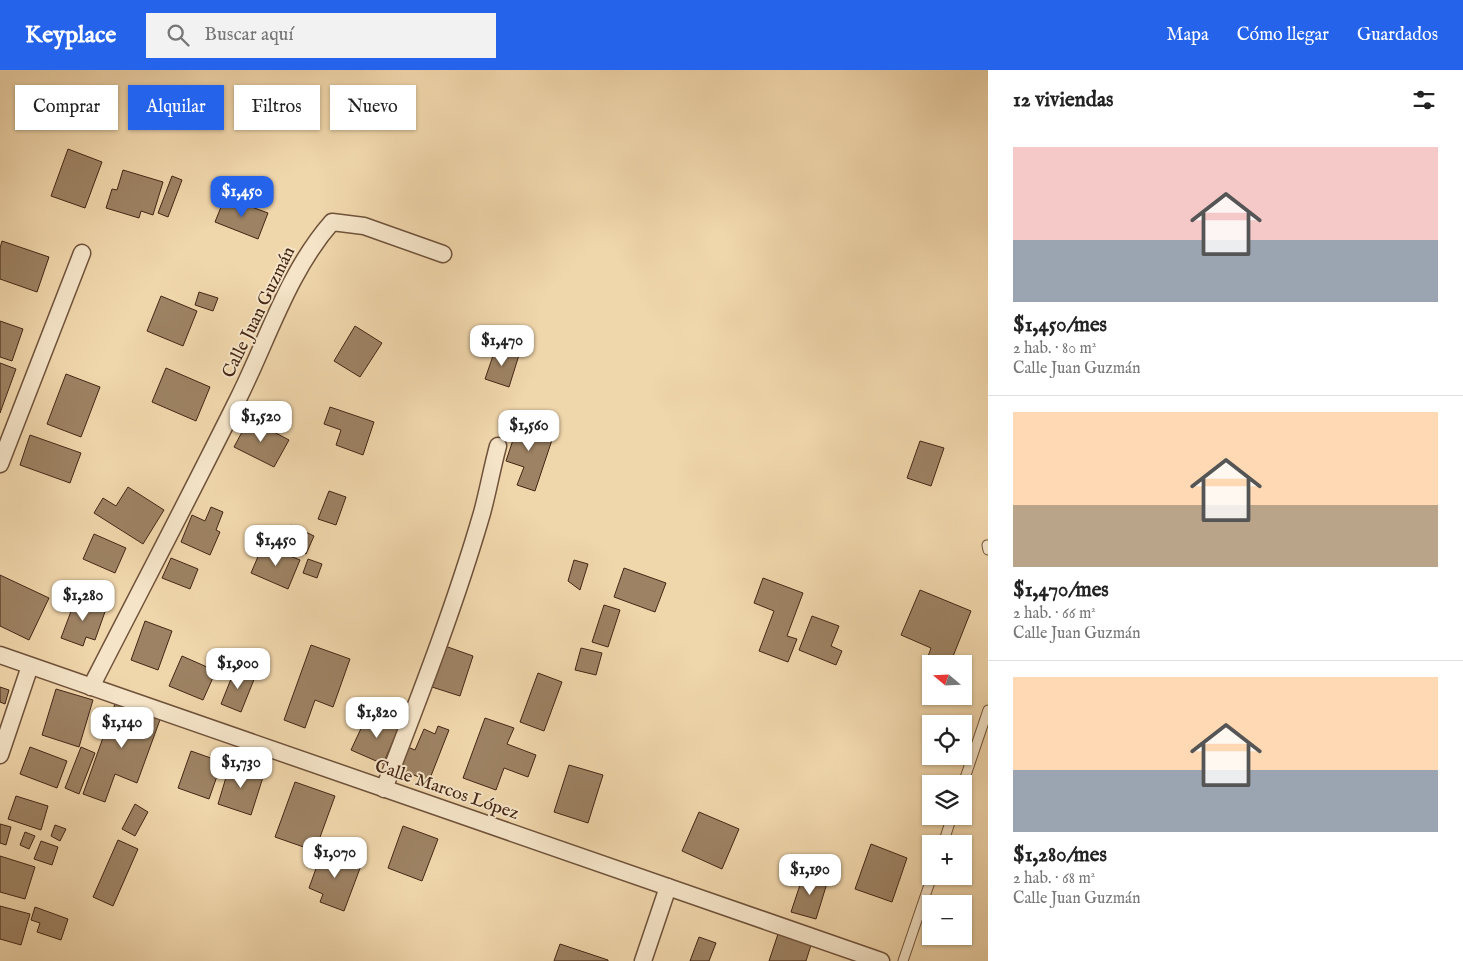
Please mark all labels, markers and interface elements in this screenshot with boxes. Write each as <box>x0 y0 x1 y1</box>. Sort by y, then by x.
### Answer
search box <box>146 13 496 58</box>
text: Keyplace <box>25 20 116 51</box>
icon: search <box>164 21 192 49</box>
text: Buscar aquí <box>204 23 294 47</box>
text: Mapa <box>1166 24 1209 47</box>
text: Cómo llegar <box>1237 24 1329 47</box>
text: Guardados <box>1357 24 1438 47</box>
chip: Comprar <box>15 85 118 130</box>
chip: Alquilar <box>128 85 224 130</box>
chip: Filtros <box>234 85 320 130</box>
chip: Nuevo <box>330 85 416 130</box>
icon: filters <box>1410 86 1438 114</box>
text: 12 viviendas <box>1013 87 1113 114</box>
pin: $1,450 <box>201 176 283 218</box>
icon: home <box>1181 179 1271 269</box>
text: $1,450 <box>222 182 262 202</box>
street label: Calle Juan Guzmán <box>218 243 301 382</box>
text: $1,450/mes <box>1013 312 1107 339</box>
pin: $1,470 <box>461 324 543 367</box>
text: $1,470 <box>481 331 523 351</box>
text: 2 hab. · 80 m² <box>1013 339 1096 359</box>
text: Calle Juan Guzmán <box>1013 359 1140 379</box>
pin: $1,520 <box>220 400 302 443</box>
text: $1,520 <box>241 407 281 427</box>
pin: $1,560 <box>488 410 570 452</box>
text: $1,560 <box>509 416 549 436</box>
icon: home <box>1181 445 1271 535</box>
pin: $1,450 <box>235 524 317 567</box>
text: $1,450 <box>256 531 296 551</box>
text: $1,470/mes <box>1013 577 1109 604</box>
pin: $1,280 <box>42 580 124 622</box>
text: $1,280 <box>63 586 103 606</box>
text: 2 hab. · 66 m² <box>1013 604 1096 624</box>
text: Calle Juan Guzmán <box>1013 624 1140 644</box>
pin: $1,900 <box>197 648 279 690</box>
text: $1,900 <box>217 654 259 674</box>
north arrow <box>922 655 972 705</box>
map controls <box>922 655 972 945</box>
pin: $1,820 <box>336 696 418 739</box>
text: $1,820 <box>357 703 397 723</box>
pin: $1,140 <box>81 706 163 749</box>
icon: home <box>1181 710 1271 800</box>
text: $1,140 <box>102 713 142 733</box>
button: locate <box>922 715 972 765</box>
pin: $1,730 <box>200 746 282 789</box>
text: $1,730 <box>221 753 261 773</box>
street label: Calle Marcos López <box>372 755 521 826</box>
button: layers <box>922 775 972 825</box>
button: + <box>922 835 972 885</box>
pin: $1,070 <box>294 836 376 879</box>
text: $1,280/mes <box>1013 842 1107 869</box>
text: $1,070 <box>314 843 356 863</box>
pin: $1,190 <box>769 854 851 896</box>
text: $1,190 <box>790 860 830 880</box>
text: 2 hab. · 68 m² <box>1013 869 1095 889</box>
text: Calle Juan Guzmán <box>1013 889 1140 909</box>
button: − <box>922 895 972 945</box>

